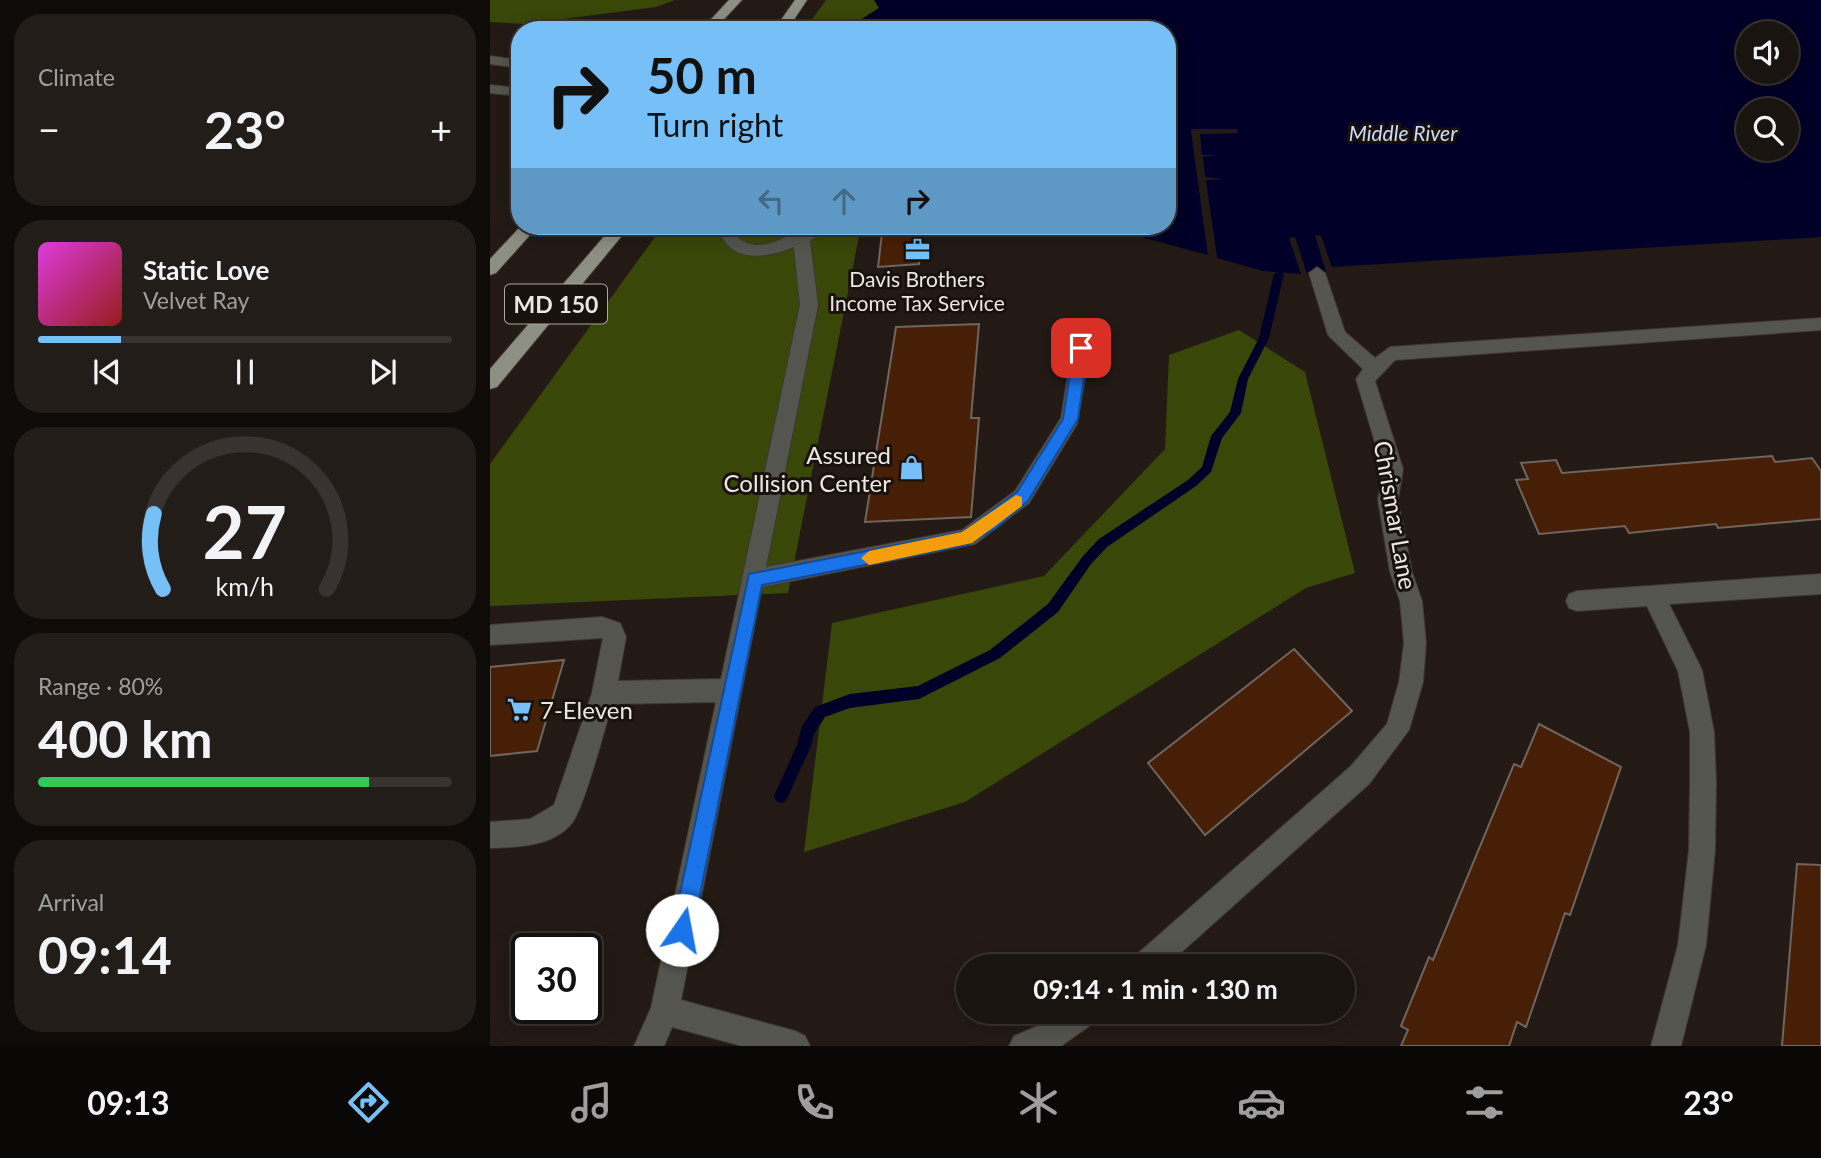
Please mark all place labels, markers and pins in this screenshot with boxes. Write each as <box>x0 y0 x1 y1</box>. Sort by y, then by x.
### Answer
office icon: Davis Brothers Income Tax Service <box>903 235 931 263</box>
place label: Davis Brothers Income Tax Service <box>829 266 1005 315</box>
pin <box>1051 318 1111 378</box>
place label: Assured Collision Center <box>724 440 891 497</box>
shop icon: Assured Collision Center <box>897 454 925 482</box>
supermarket icon: 7-Eleven <box>506 695 534 723</box>
place label: 7-Eleven <box>540 695 633 724</box>

